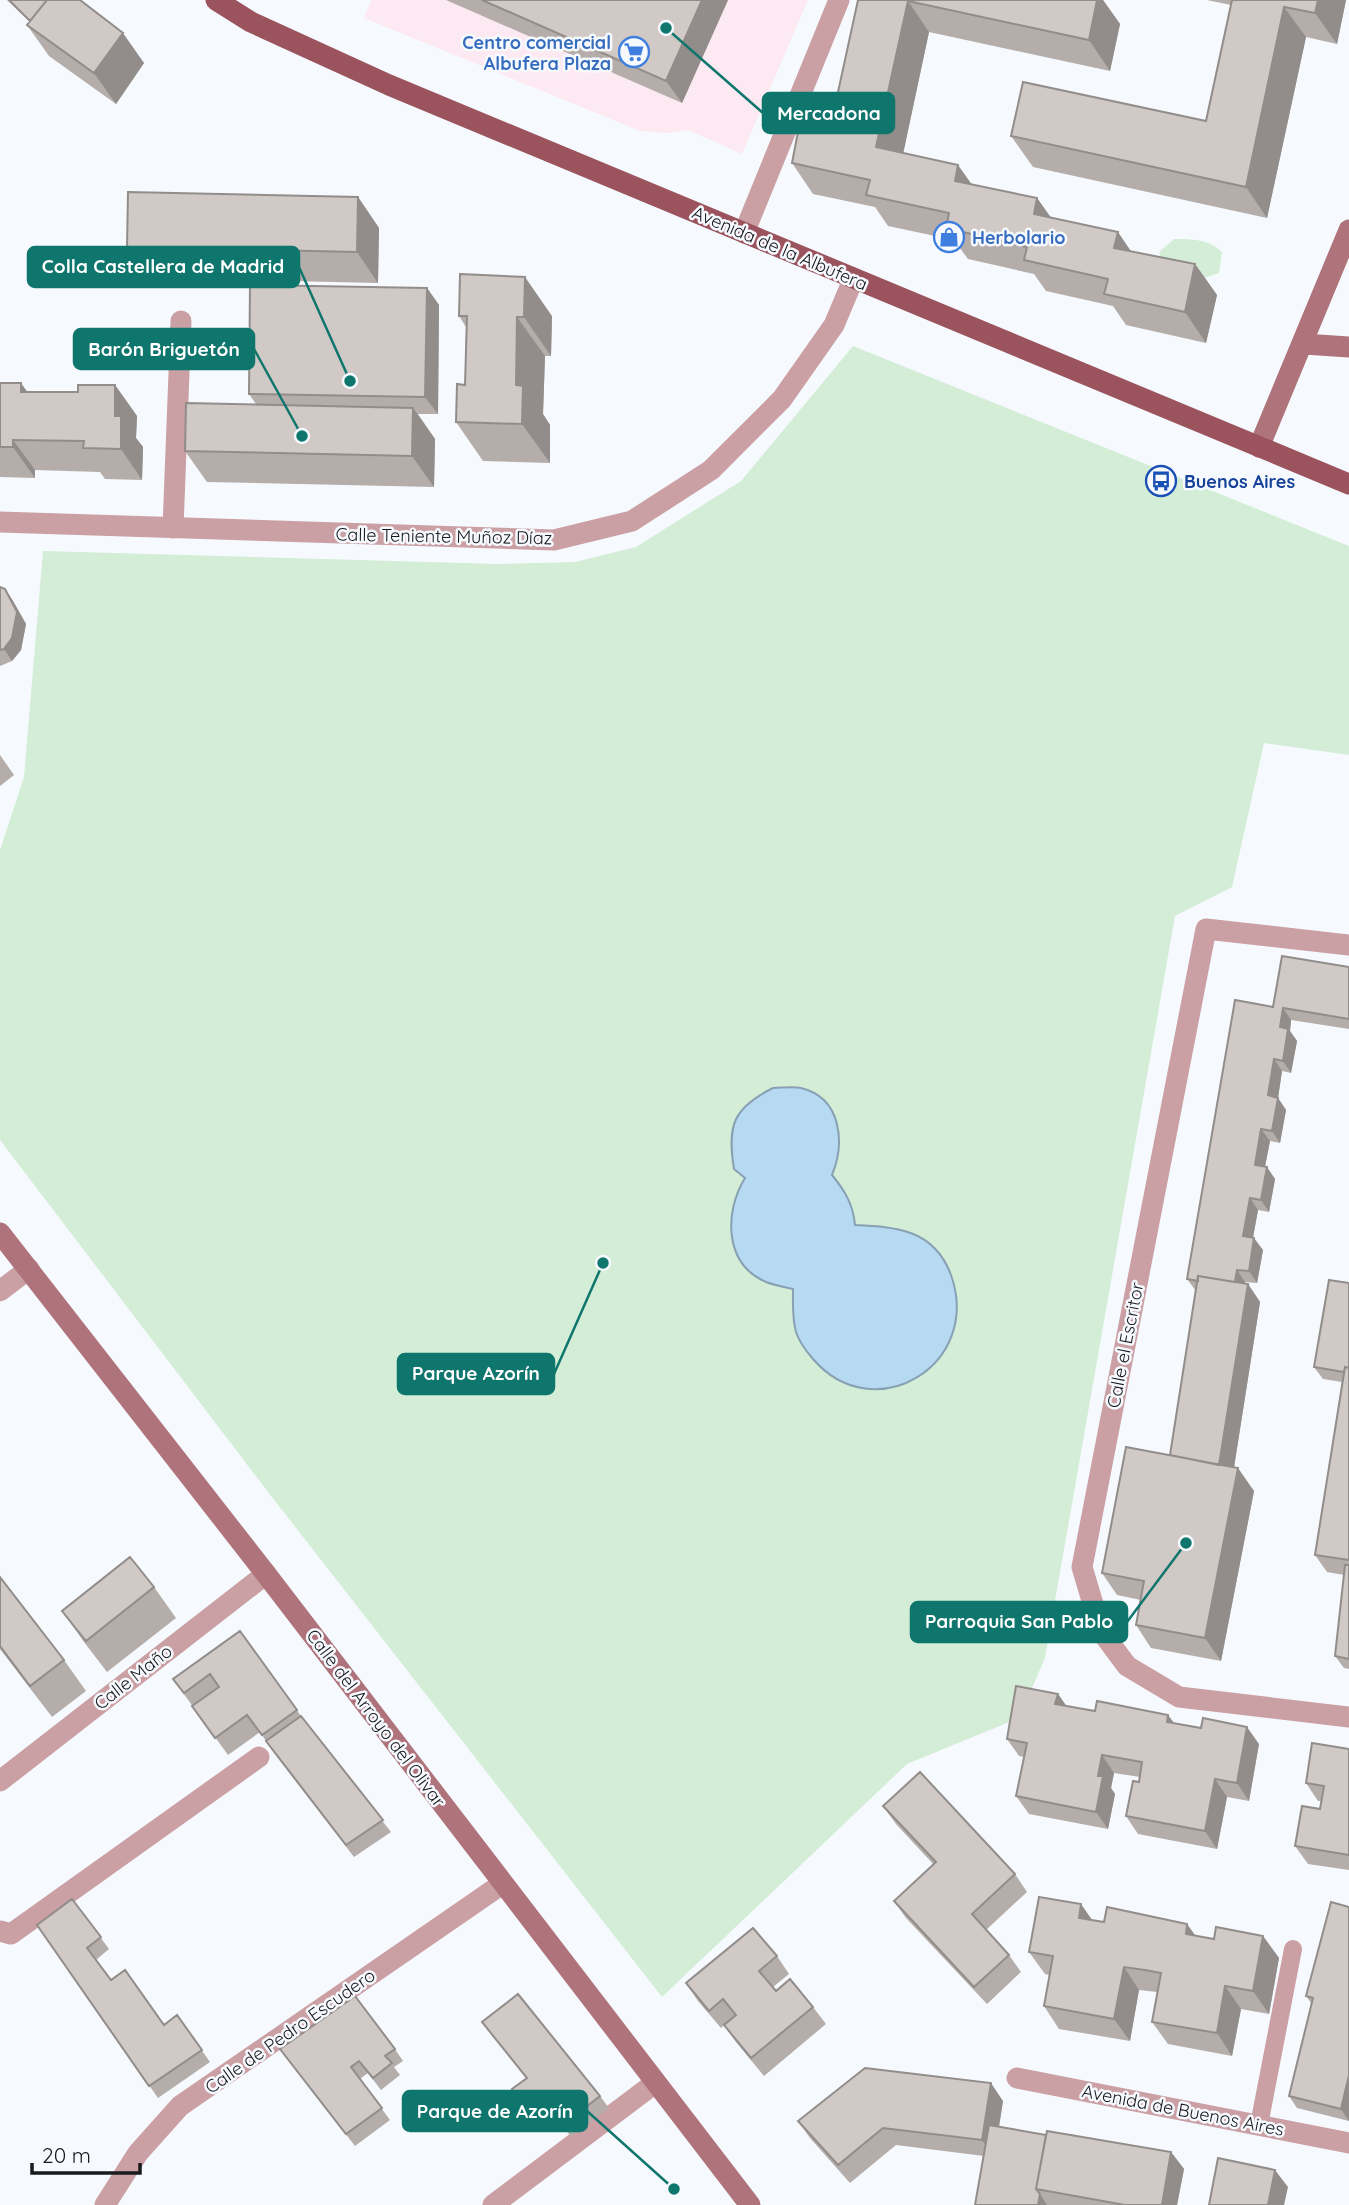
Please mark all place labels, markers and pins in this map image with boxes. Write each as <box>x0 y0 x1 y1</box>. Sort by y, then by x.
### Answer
place label: Centro comercial Albufera Plaza <box>462 31 611 75</box>
supermarket icon: Centro comercial Albufera Plaza <box>617 35 651 69</box>
callout: Mercadona <box>763 93 894 133</box>
shop icon: Herbolario <box>932 220 966 254</box>
place label: Herbolario <box>972 226 1065 249</box>
callout: Colla Castellera de Madrid <box>28 247 299 287</box>
callout: Barón Briguetón <box>74 329 254 369</box>
bus stop icon: Buenos Aires <box>1144 464 1178 498</box>
place label: Buenos Aires <box>1184 470 1295 493</box>
callout: Parque Azorín <box>398 1354 554 1394</box>
callout: Parroquia San Pablo <box>911 1602 1127 1642</box>
callout: Parque de Azorín <box>403 2091 587 2131</box>

